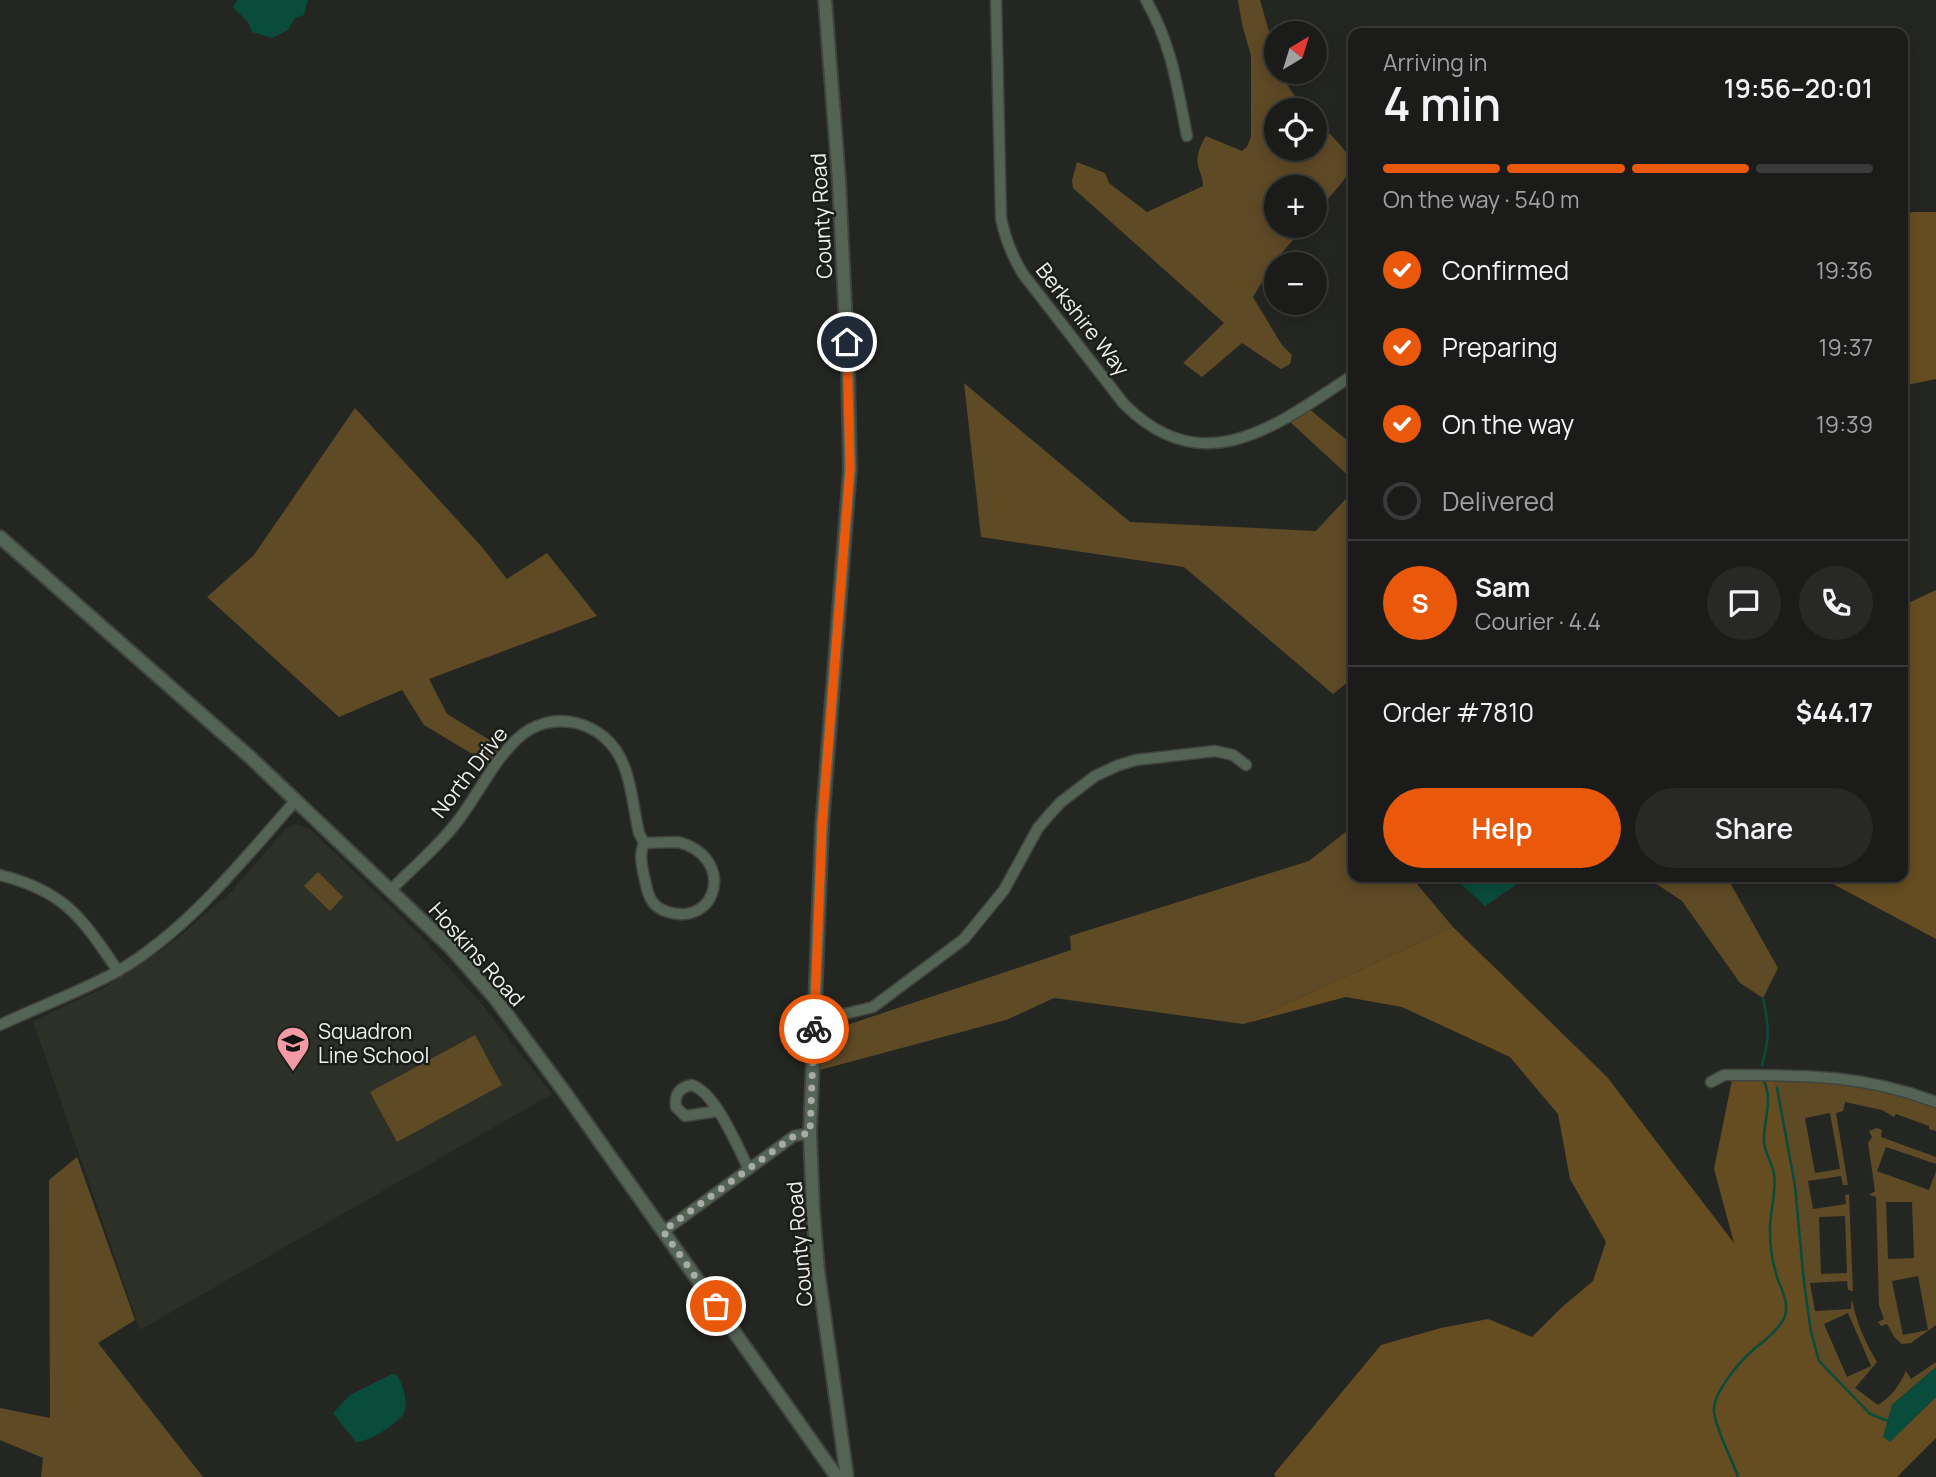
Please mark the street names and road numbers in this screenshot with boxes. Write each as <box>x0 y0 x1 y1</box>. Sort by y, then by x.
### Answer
street label: County Road <box>804 153 838 279</box>
street label: Berkshire Way <box>1030 257 1136 381</box>
street label: North Drive <box>425 721 513 823</box>
street label: Hoskins Road <box>423 896 531 1012</box>
street label: County Road <box>780 1180 818 1308</box>

